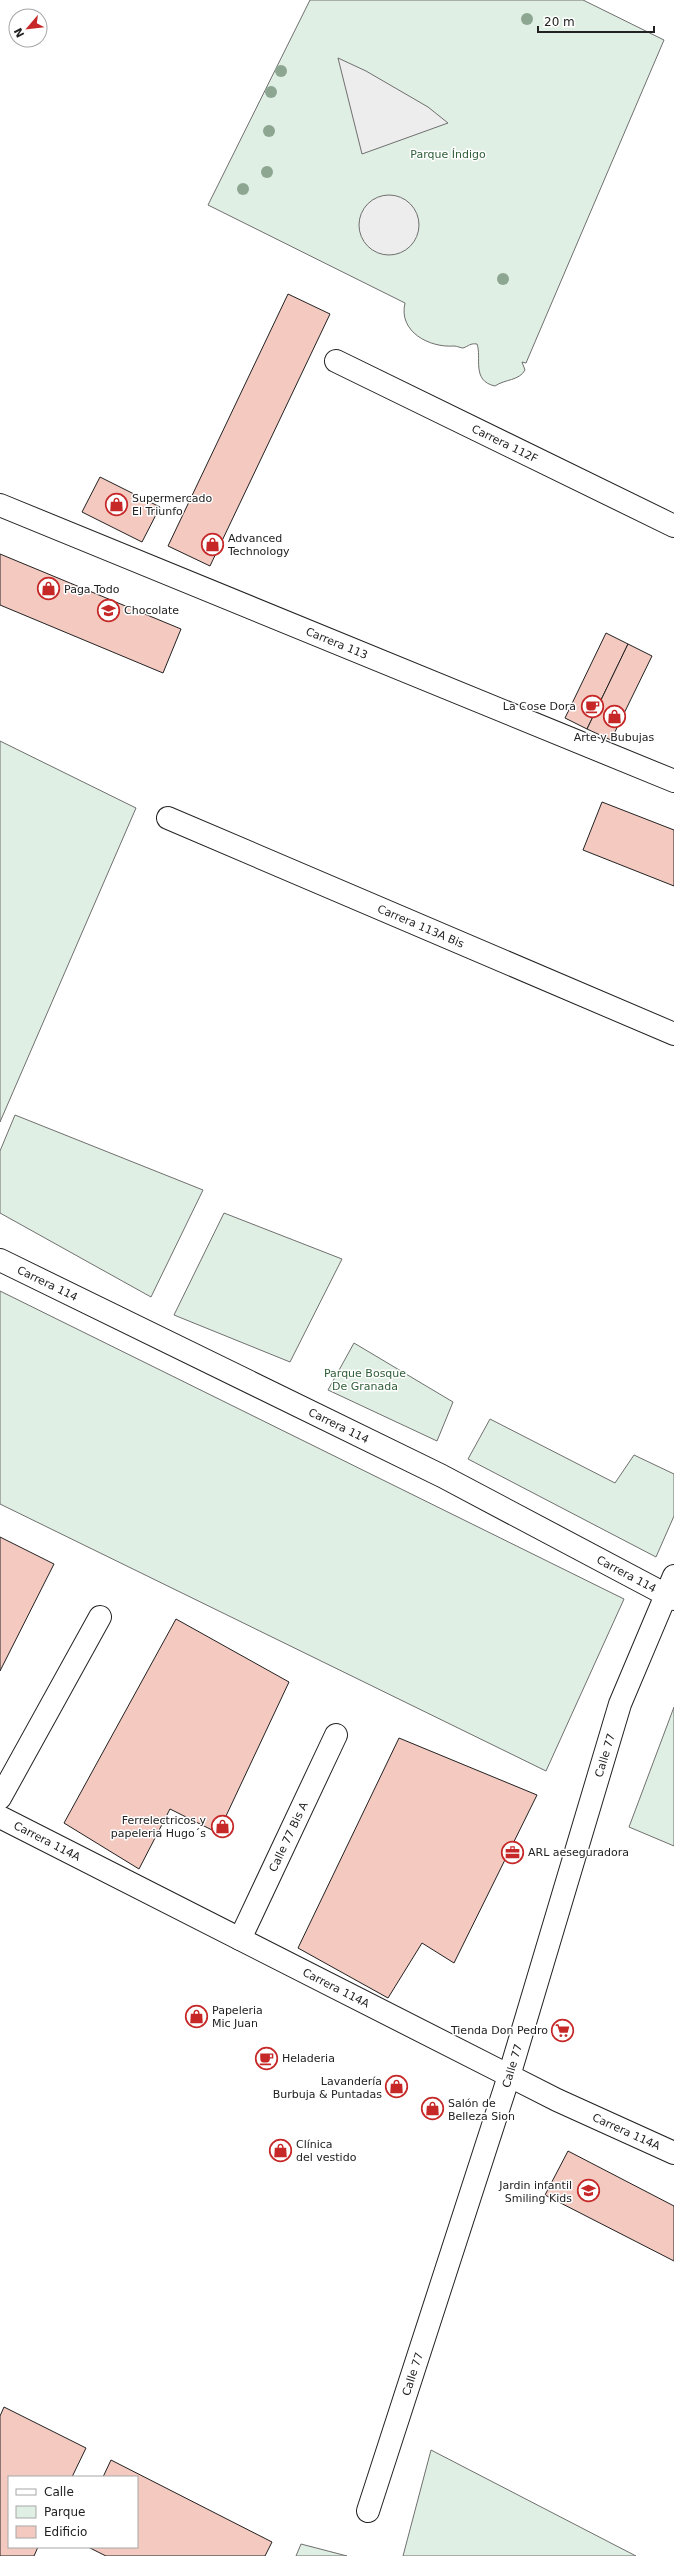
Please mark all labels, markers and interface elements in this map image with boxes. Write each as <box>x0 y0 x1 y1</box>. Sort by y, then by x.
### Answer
north arrow <box>8 8 48 48</box>
scale bar <box>538 8 654 34</box>
text: 20 m <box>544 15 575 29</box>
text: N <box>12 25 28 40</box>
park label: Parque Índigo <box>410 148 486 161</box>
street label: Carrera 112F <box>470 422 540 466</box>
shop icon: Supermercado El Triunfo <box>104 491 130 517</box>
place label: Supermercado El Triunfo <box>132 492 213 518</box>
shop icon: Advanced Technology <box>199 531 225 557</box>
place label: Advanced Technology <box>227 532 290 558</box>
shop icon: Paga Todo <box>36 576 62 602</box>
place label: Paga Todo <box>64 583 120 596</box>
school or university icon: Chocolate <box>96 597 122 623</box>
place label: Chocolate <box>124 604 179 617</box>
street label: Carrera 113 <box>304 625 369 662</box>
cafe icon: La Cose Dora <box>579 693 605 719</box>
place label: La Cose Dora <box>503 700 576 713</box>
shop icon: Arte y Bubujas <box>601 704 627 730</box>
place label: Arte y Bubujas <box>574 731 655 744</box>
street label: Carrera 113A Bis <box>375 902 466 951</box>
street label: Carrera 114 <box>15 1263 80 1304</box>
park label: Parque Bosque De Granada <box>324 1367 406 1393</box>
street label: Carrera 114 <box>306 1406 371 1446</box>
street label: Carrera 114 <box>594 1553 658 1595</box>
street label: Calle 77 <box>593 1732 618 1779</box>
street label: Calle 77 Bis A <box>267 1800 311 1874</box>
shop icon: Ferrelectricos y papeleria Hugo´s <box>209 1813 235 1839</box>
place label: Ferrelectricos y papeleria Hugo´s <box>111 1814 206 1840</box>
street label: Carrera 114A <box>11 1819 83 1864</box>
office icon: ARL aeseguradora <box>500 1839 526 1865</box>
place label: ARL aeseguradora <box>528 1846 629 1859</box>
street label: Carrera 114A <box>300 1966 372 2011</box>
shop icon: Papeleria Mic Juan <box>183 2003 209 2029</box>
place label: Papeleria Mic Juan <box>212 2004 263 2030</box>
supermarket icon: Tienda Don Pedro <box>550 2017 576 2043</box>
place label: Tienda Don Pedro <box>450 2024 548 2037</box>
street label: Calle 77 <box>500 2043 525 2089</box>
cafe icon: Heladeria <box>253 2045 279 2071</box>
place label: Heladeria <box>282 2052 335 2065</box>
shop icon: Lavandería Burbuja & Puntadas <box>384 2074 410 2100</box>
place label: Lavandería Burbuja & Puntadas <box>273 2075 382 2101</box>
shop icon: Salón de Belleza Sion <box>419 2096 445 2122</box>
place label: Salón de Belleza Sion <box>448 2097 515 2123</box>
street label: Carrera 114A <box>590 2111 663 2153</box>
shop icon: Clínica del vestido <box>267 2137 293 2163</box>
place label: Clínica del vestido <box>296 2138 357 2164</box>
school or university icon: Jardin infantil Smiling Kids <box>575 2178 601 2204</box>
place label: Jardin infantil Smiling Kids <box>498 2179 572 2205</box>
street label: Calle 77 <box>400 2351 426 2398</box>
legend <box>8 2476 138 2548</box>
text: Calle <box>44 2485 74 2499</box>
text: Parque <box>44 2505 85 2519</box>
text: Edificio <box>44 2525 87 2539</box>

